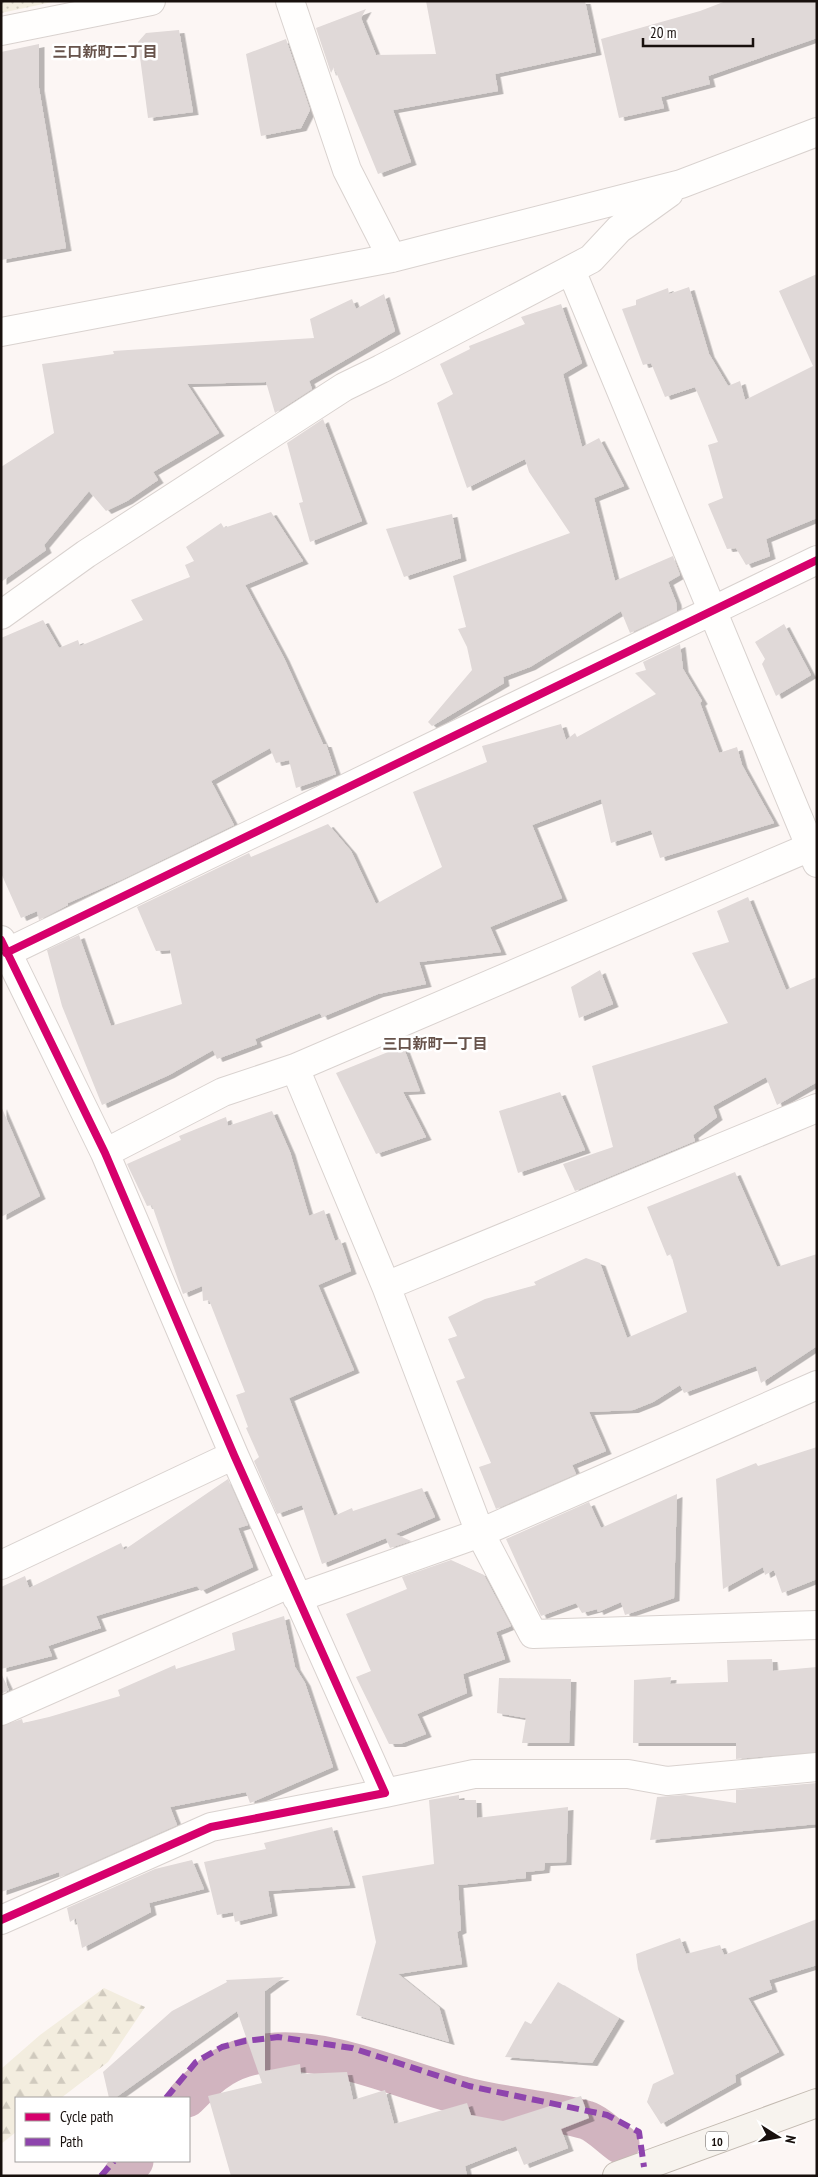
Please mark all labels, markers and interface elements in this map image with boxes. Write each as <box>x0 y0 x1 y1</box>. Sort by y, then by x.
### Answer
scale bar <box>643 15 753 47</box>
text: 20 m <box>650 23 676 42</box>
district label: 三口新町二丁目 <box>52 42 158 61</box>
district label: 三口新町一丁目 <box>382 1034 488 1053</box>
legend <box>15 2097 190 2162</box>
text: Cycle path <box>60 2107 113 2126</box>
north arrow <box>753 2112 803 2162</box>
text: Path <box>60 2132 83 2151</box>
road number: 10 <box>706 2132 728 2150</box>
text: N <box>781 2134 800 2145</box>

